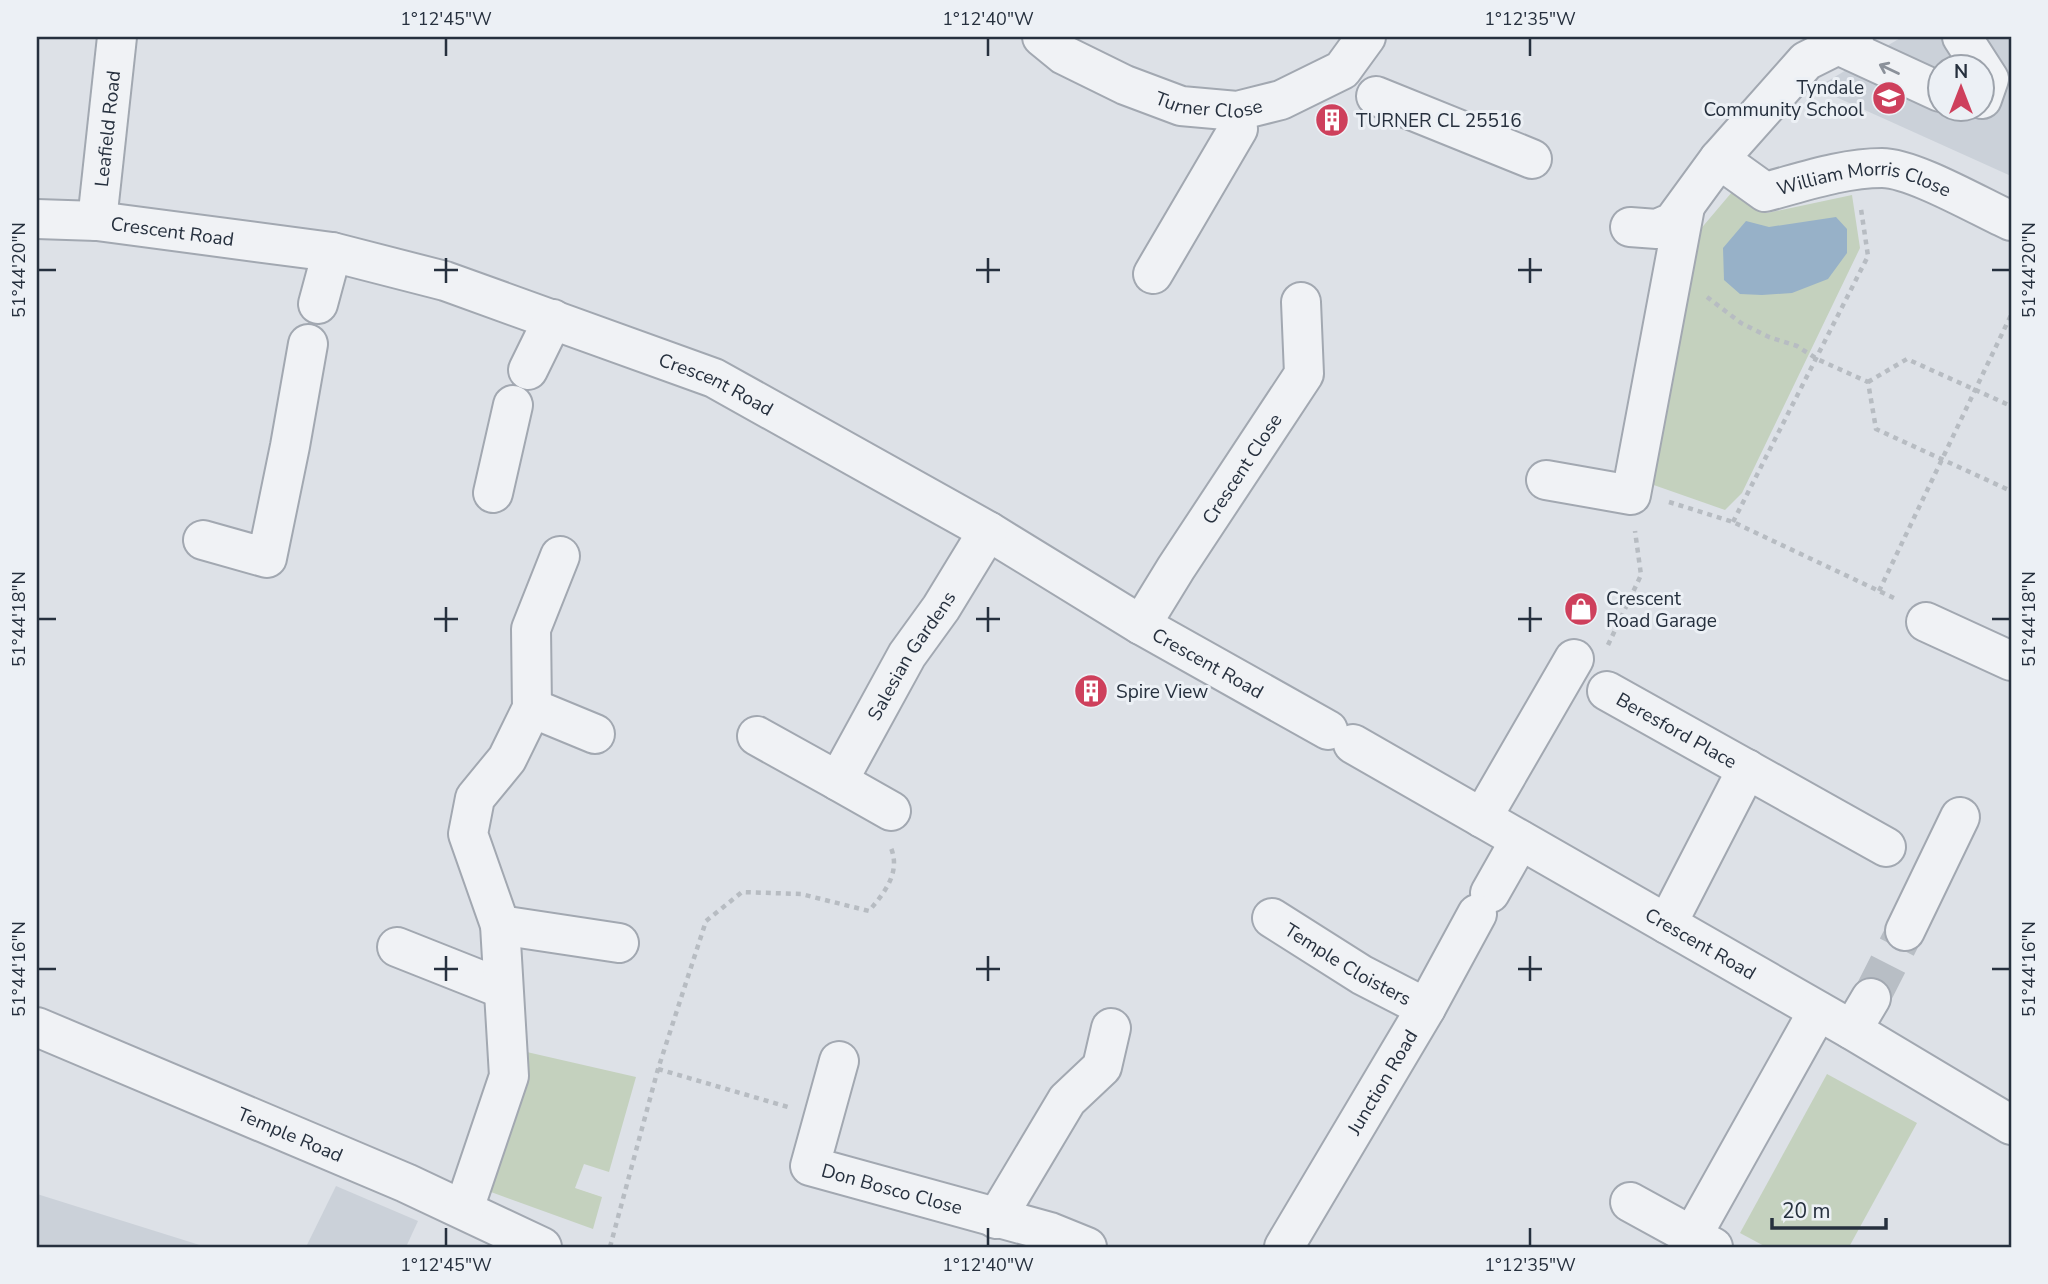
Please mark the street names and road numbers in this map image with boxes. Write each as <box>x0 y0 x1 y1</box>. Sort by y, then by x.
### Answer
street label: Leafield Road <box>89 69 127 188</box>
street label: Turner Close <box>1151 86 1265 126</box>
street label: William Morris Close <box>1774 156 1955 204</box>
street label: Crescent Road <box>109 211 235 253</box>
street label: Crescent Road <box>655 347 778 423</box>
street label: Crescent Close <box>1196 409 1289 530</box>
street label: Salesian Gardens <box>862 586 962 725</box>
street label: Crescent Road <box>1147 622 1268 705</box>
street label: Beresford Place <box>1611 687 1741 775</box>
street label: Crescent Road <box>1640 902 1761 986</box>
street label: Temple Cloisters <box>1279 917 1415 1012</box>
street label: Junction Road <box>1341 1025 1424 1141</box>
street label: Temple Road <box>233 1101 347 1169</box>
street label: Don Bosco Close <box>818 1158 965 1221</box>

